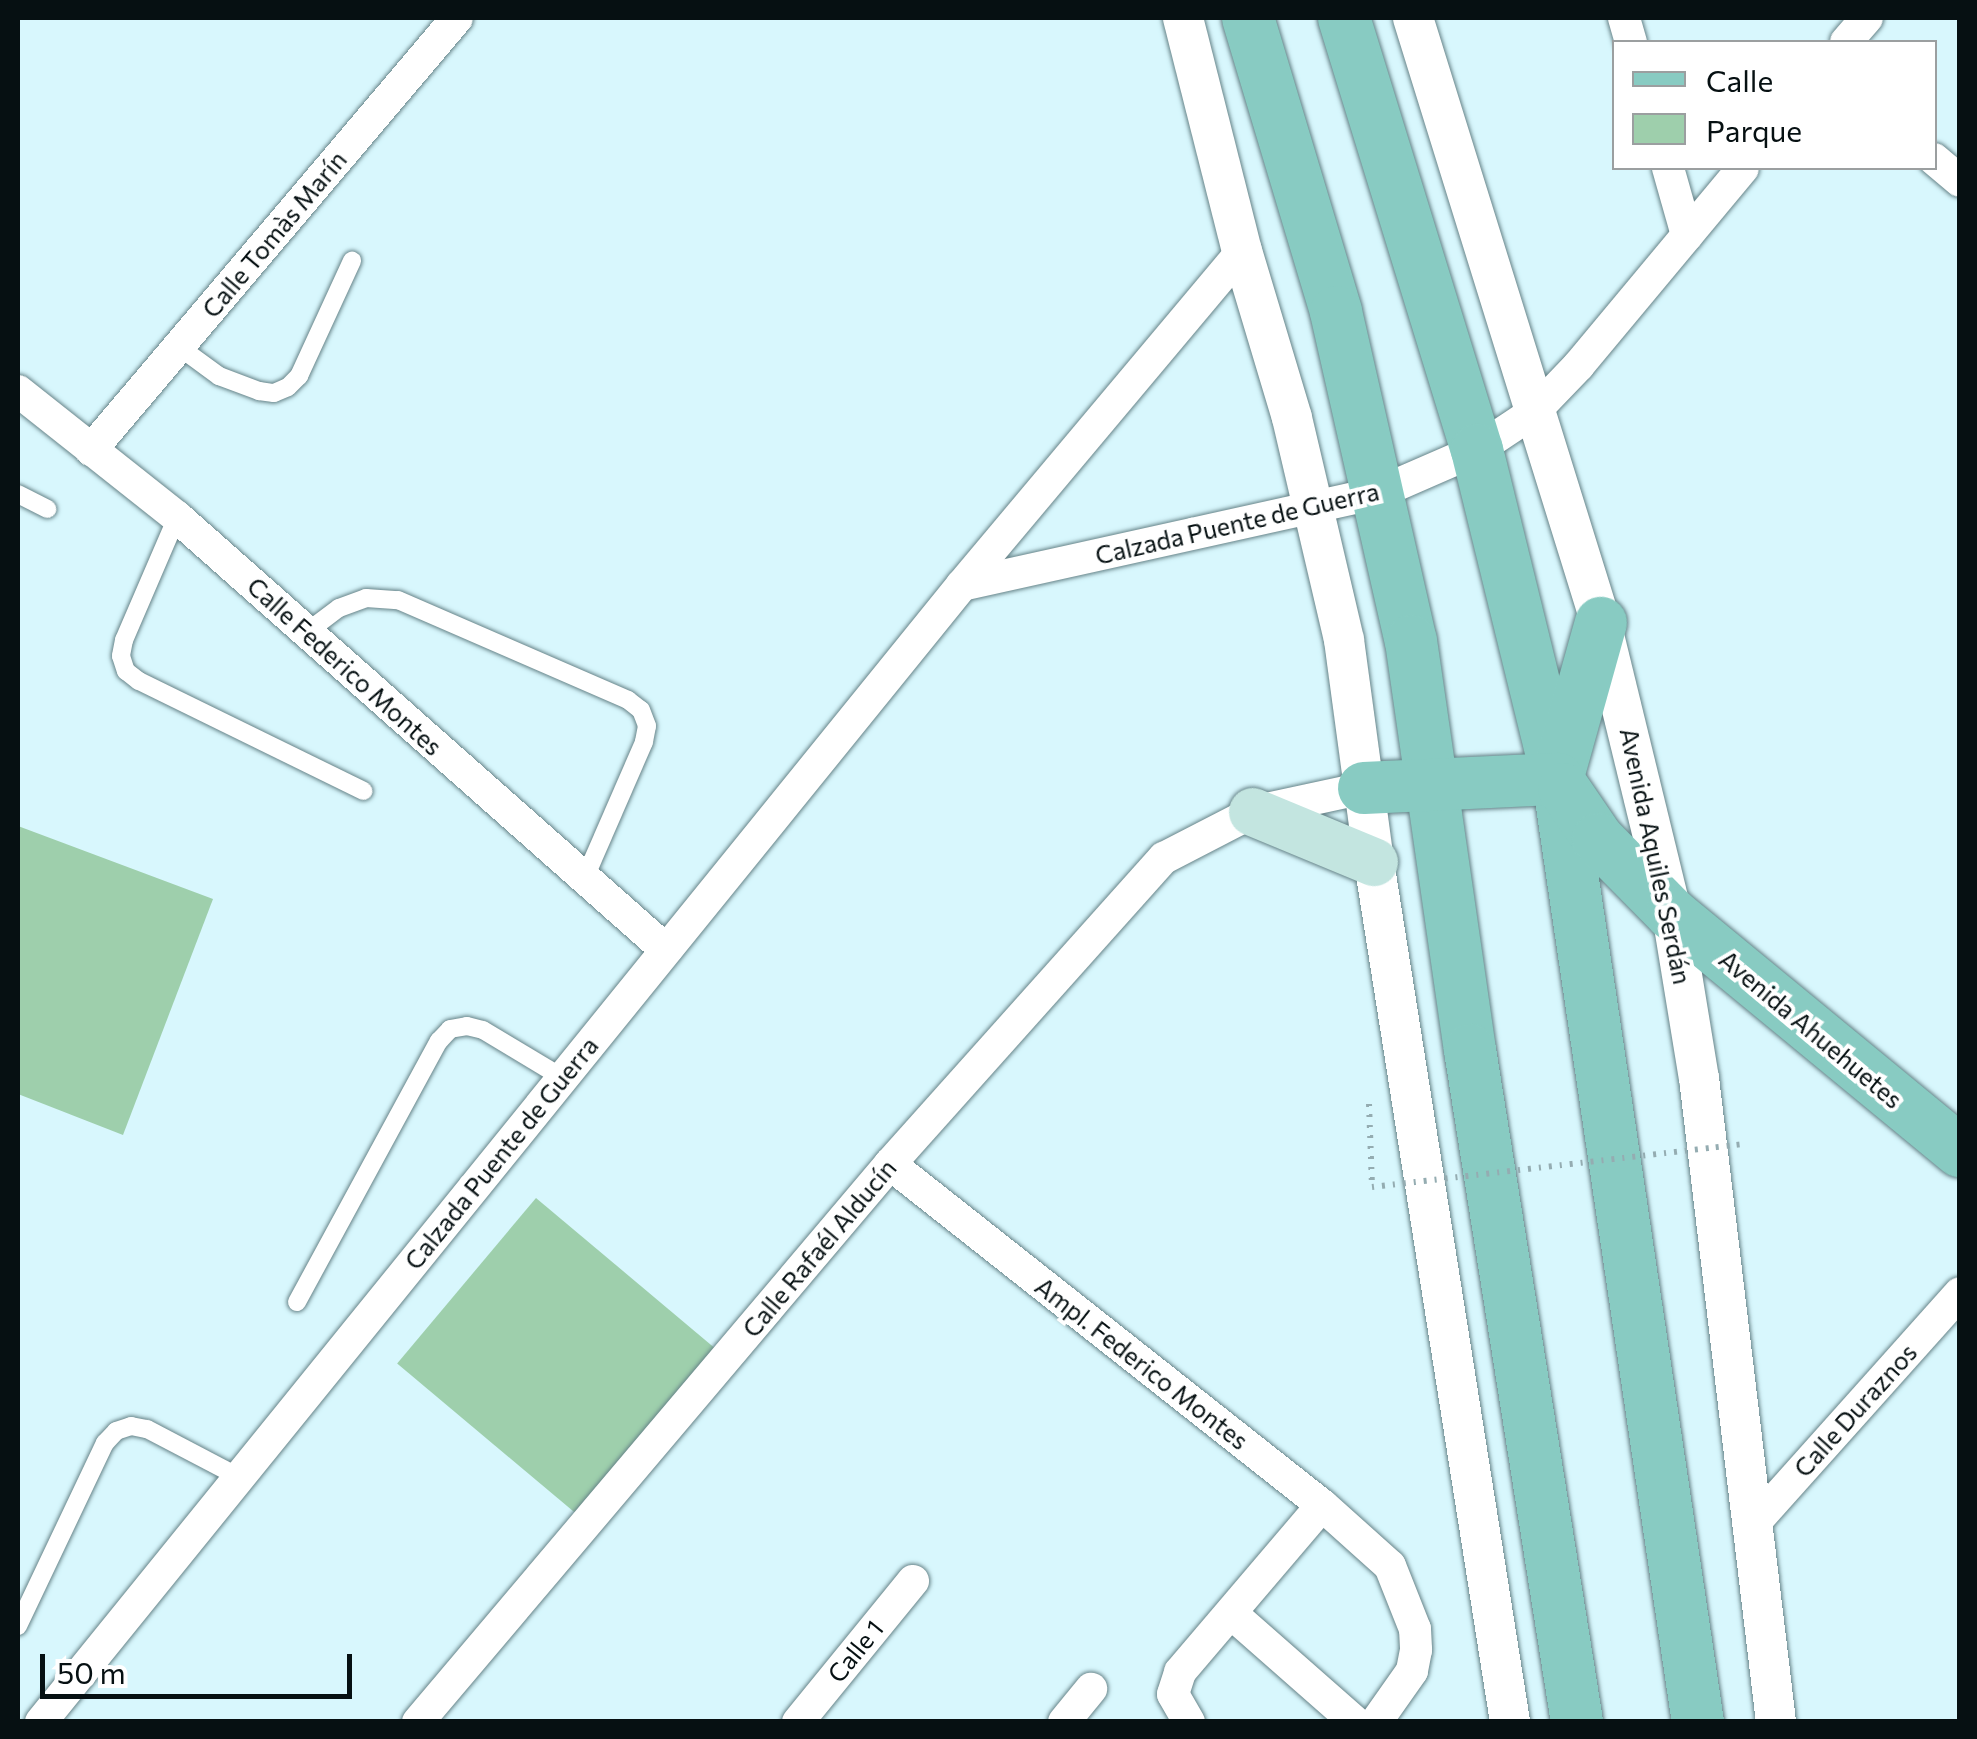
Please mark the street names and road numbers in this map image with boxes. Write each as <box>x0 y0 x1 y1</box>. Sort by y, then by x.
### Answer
street label: Calle Tomàs Marín <box>196 145 352 323</box>
street label: Calzada Puente de Guerra <box>1092 476 1382 570</box>
street label: Calle Federico Montes <box>241 571 449 761</box>
street label: Avenida Aquiles Serdán <box>1614 725 1698 987</box>
street label: Avenida Ahuehuetes <box>1713 944 1909 1114</box>
street label: Calzada Puente de Guerra <box>398 1031 604 1275</box>
street label: Calle Rafaél Alducín <box>736 1153 902 1343</box>
street label: Ampl. Federico Montes <box>1030 1271 1254 1455</box>
street label: Calle Duraznos <box>1787 1337 1923 1483</box>
street label: Calle 1 <box>821 1614 889 1688</box>

